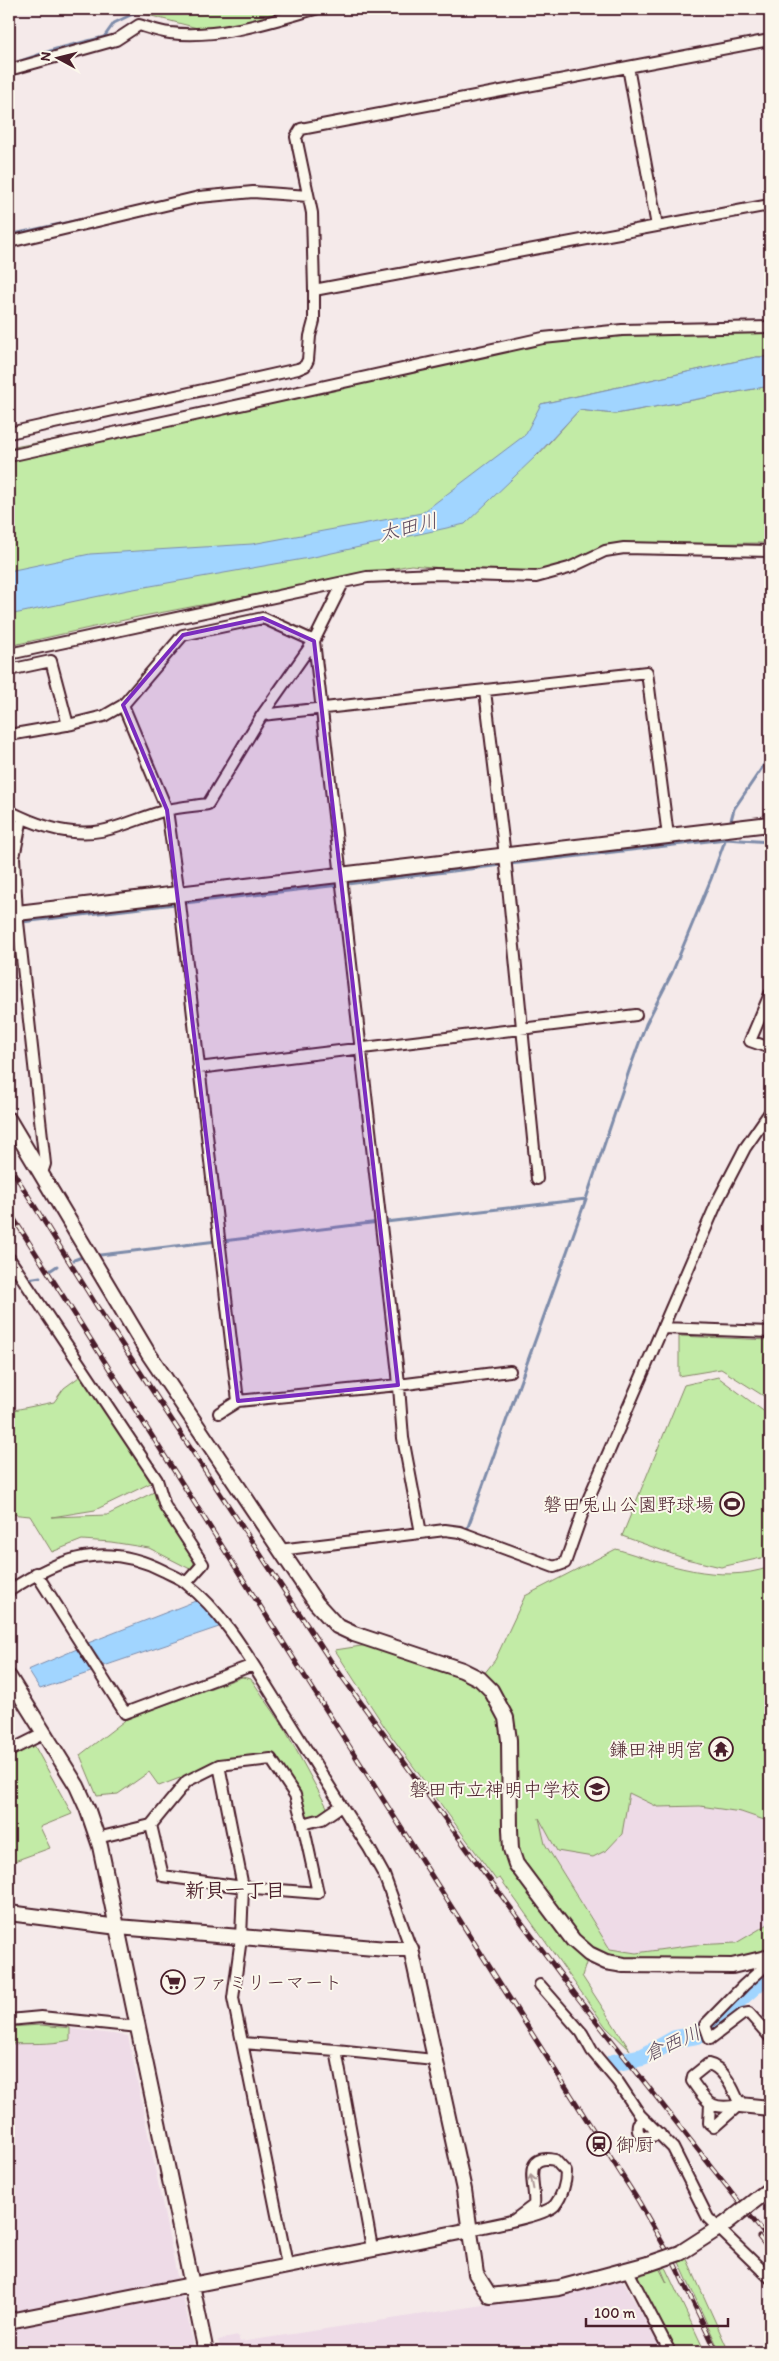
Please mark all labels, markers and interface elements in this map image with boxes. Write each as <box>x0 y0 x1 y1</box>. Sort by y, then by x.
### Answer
north arrow <box>32 32 82 82</box>
text: N <box>37 51 55 62</box>
water label: 太田川 <box>376 508 440 546</box>
sports icon: 磐田兎山公園野球場 <box>719 1491 745 1517</box>
place label: 磐田兎山公園野球場 <box>543 1493 714 1516</box>
temple icon: 鎌田神明宮 <box>708 1736 734 1762</box>
place label: 鎌田神明宮 <box>609 1738 704 1761</box>
school or university icon: 磐田市立神明中学校 <box>584 1776 610 1802</box>
place label: 磐田市立神明中学校 <box>409 1778 580 1801</box>
district label: 新貝一丁目 <box>185 1878 285 1902</box>
supermarket icon: ファミリーマート <box>160 1969 186 1995</box>
place label: ファミリーマート <box>190 1971 342 1994</box>
water label: 倉西川 <box>640 2020 704 2066</box>
station icon: 御厨 <box>586 2131 612 2157</box>
place label: 御厨 <box>616 2133 654 2156</box>
one-way arrow <box>527 2174 537 2190</box>
scale bar <box>586 2296 729 2328</box>
text: 100 m <box>594 2304 636 2322</box>

